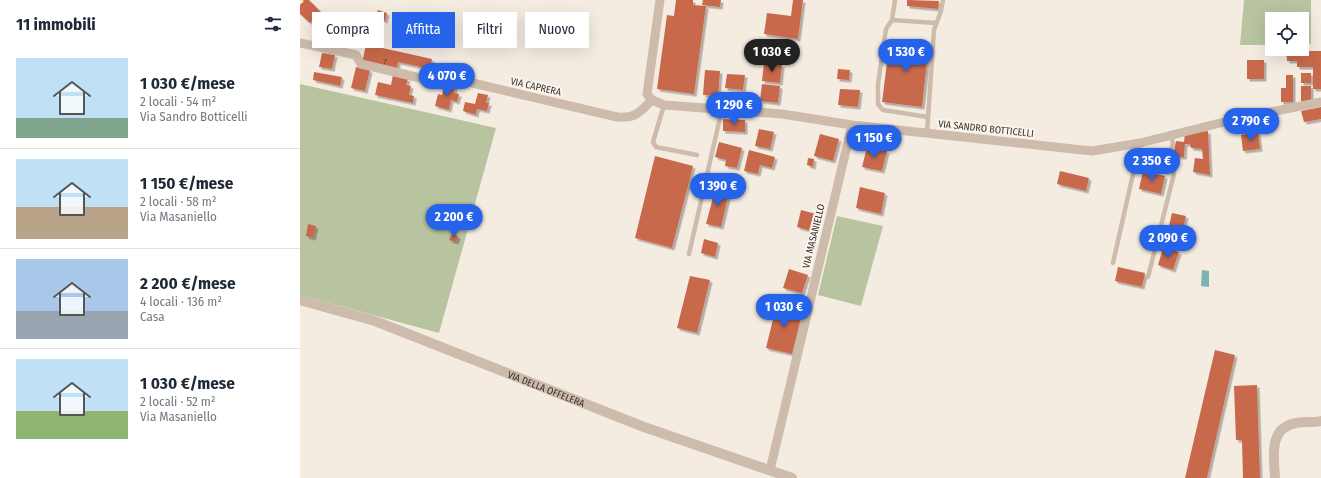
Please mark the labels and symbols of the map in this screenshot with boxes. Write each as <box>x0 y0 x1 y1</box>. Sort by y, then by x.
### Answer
pin: 1 030 € <box>735 39 809 73</box>
pin: 1 530 € <box>869 39 943 73</box>
house number: 7 <box>383 57 387 66</box>
pin: 4 070 € <box>410 63 484 97</box>
street label: VIA CAPRERA <box>509 75 563 99</box>
pin: 1 290 € <box>697 92 771 126</box>
pin: 2 790 € <box>1214 108 1288 142</box>
street label: VIA SANDRO BOTTICELLI <box>938 118 1034 140</box>
pin: 1 150 € <box>837 125 911 159</box>
pin: 2 350 € <box>1115 148 1189 182</box>
pin: 1 390 € <box>681 173 755 207</box>
street label: VIA MASANIELLO <box>800 203 828 270</box>
pin: 2 200 € <box>417 204 491 238</box>
pin: 2 090 € <box>1131 225 1205 259</box>
pin: 1 030 € <box>747 294 821 328</box>
street label: VIA DELLA OFFELERA <box>506 369 587 410</box>

